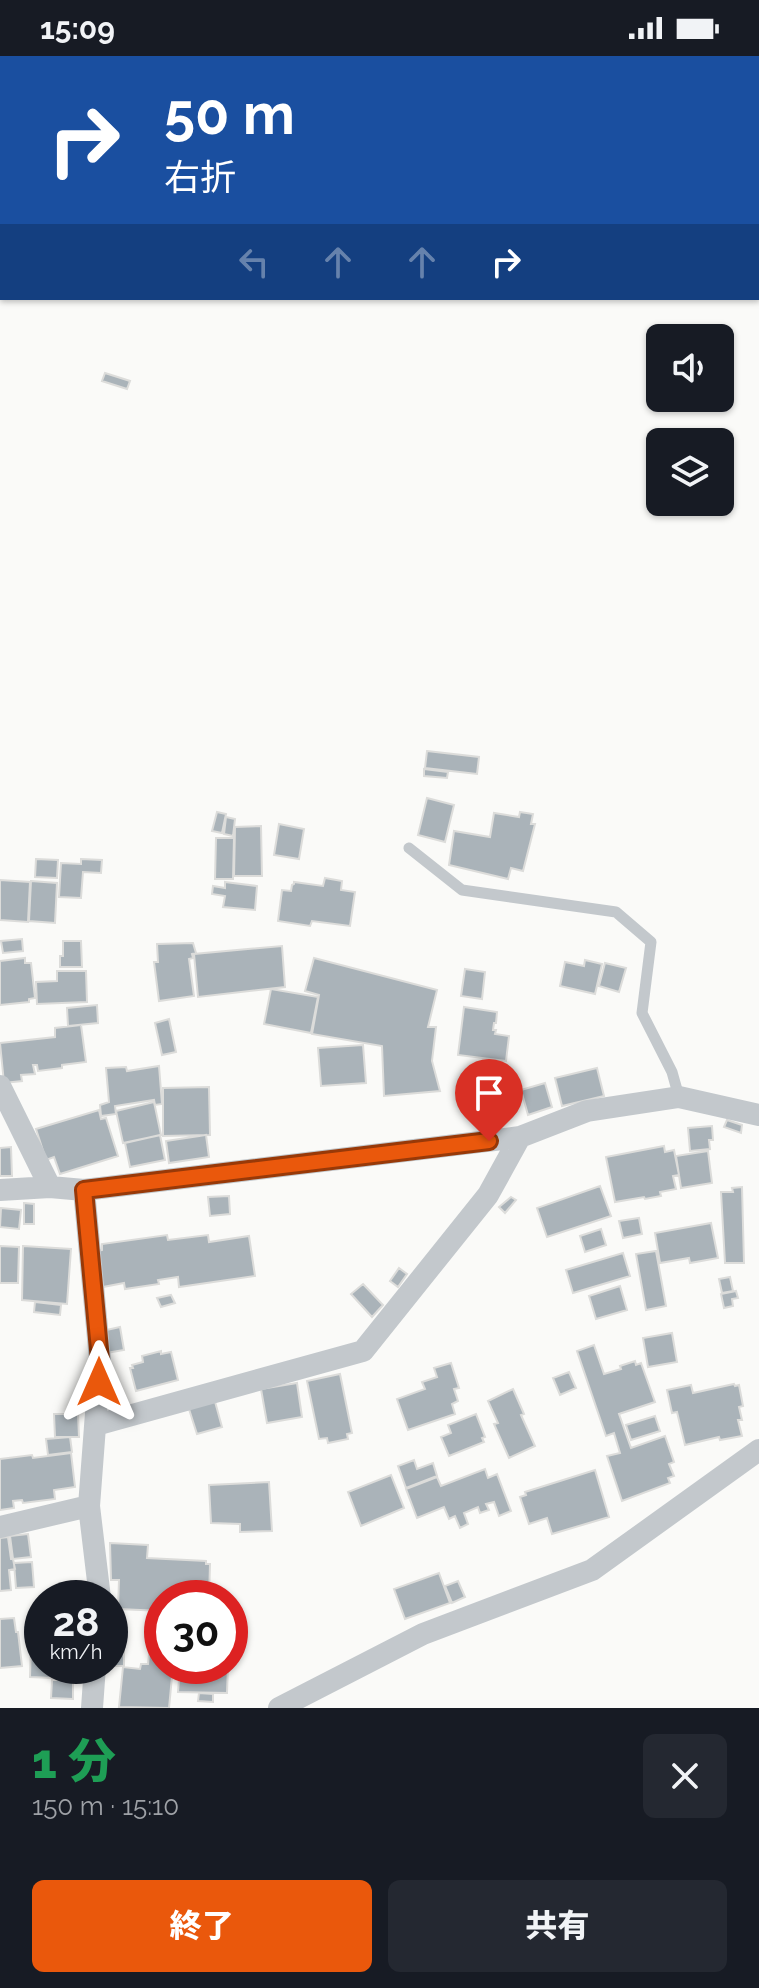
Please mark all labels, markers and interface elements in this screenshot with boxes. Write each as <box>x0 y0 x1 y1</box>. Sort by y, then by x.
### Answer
text: 15:09 <box>40 11 115 46</box>
text: 50 m <box>164 81 295 147</box>
icon: right <box>32 88 136 192</box>
text: 右折 <box>164 156 236 198</box>
icon: left <box>232 240 276 284</box>
icon: ahead <box>316 240 360 284</box>
icon: ahead <box>400 240 444 284</box>
icon: right <box>484 240 528 284</box>
map controls <box>646 324 734 516</box>
button: sound <box>646 324 734 412</box>
button: layers <box>646 428 734 516</box>
pin <box>455 1059 523 1141</box>
icon: arrive <box>467 1071 511 1115</box>
position arrow <box>57 1340 141 1424</box>
speed limit sign: 30 <box>144 1580 248 1684</box>
text: 28 <box>53 1598 99 1645</box>
text: km/h <box>50 1640 102 1664</box>
text: 1 分 <box>32 1733 116 1789</box>
button: close <box>643 1734 727 1818</box>
text: 150 m · 15:10 <box>32 1791 179 1821</box>
button: 終了 <box>32 1880 372 1972</box>
button: 共有 <box>388 1880 727 1972</box>

